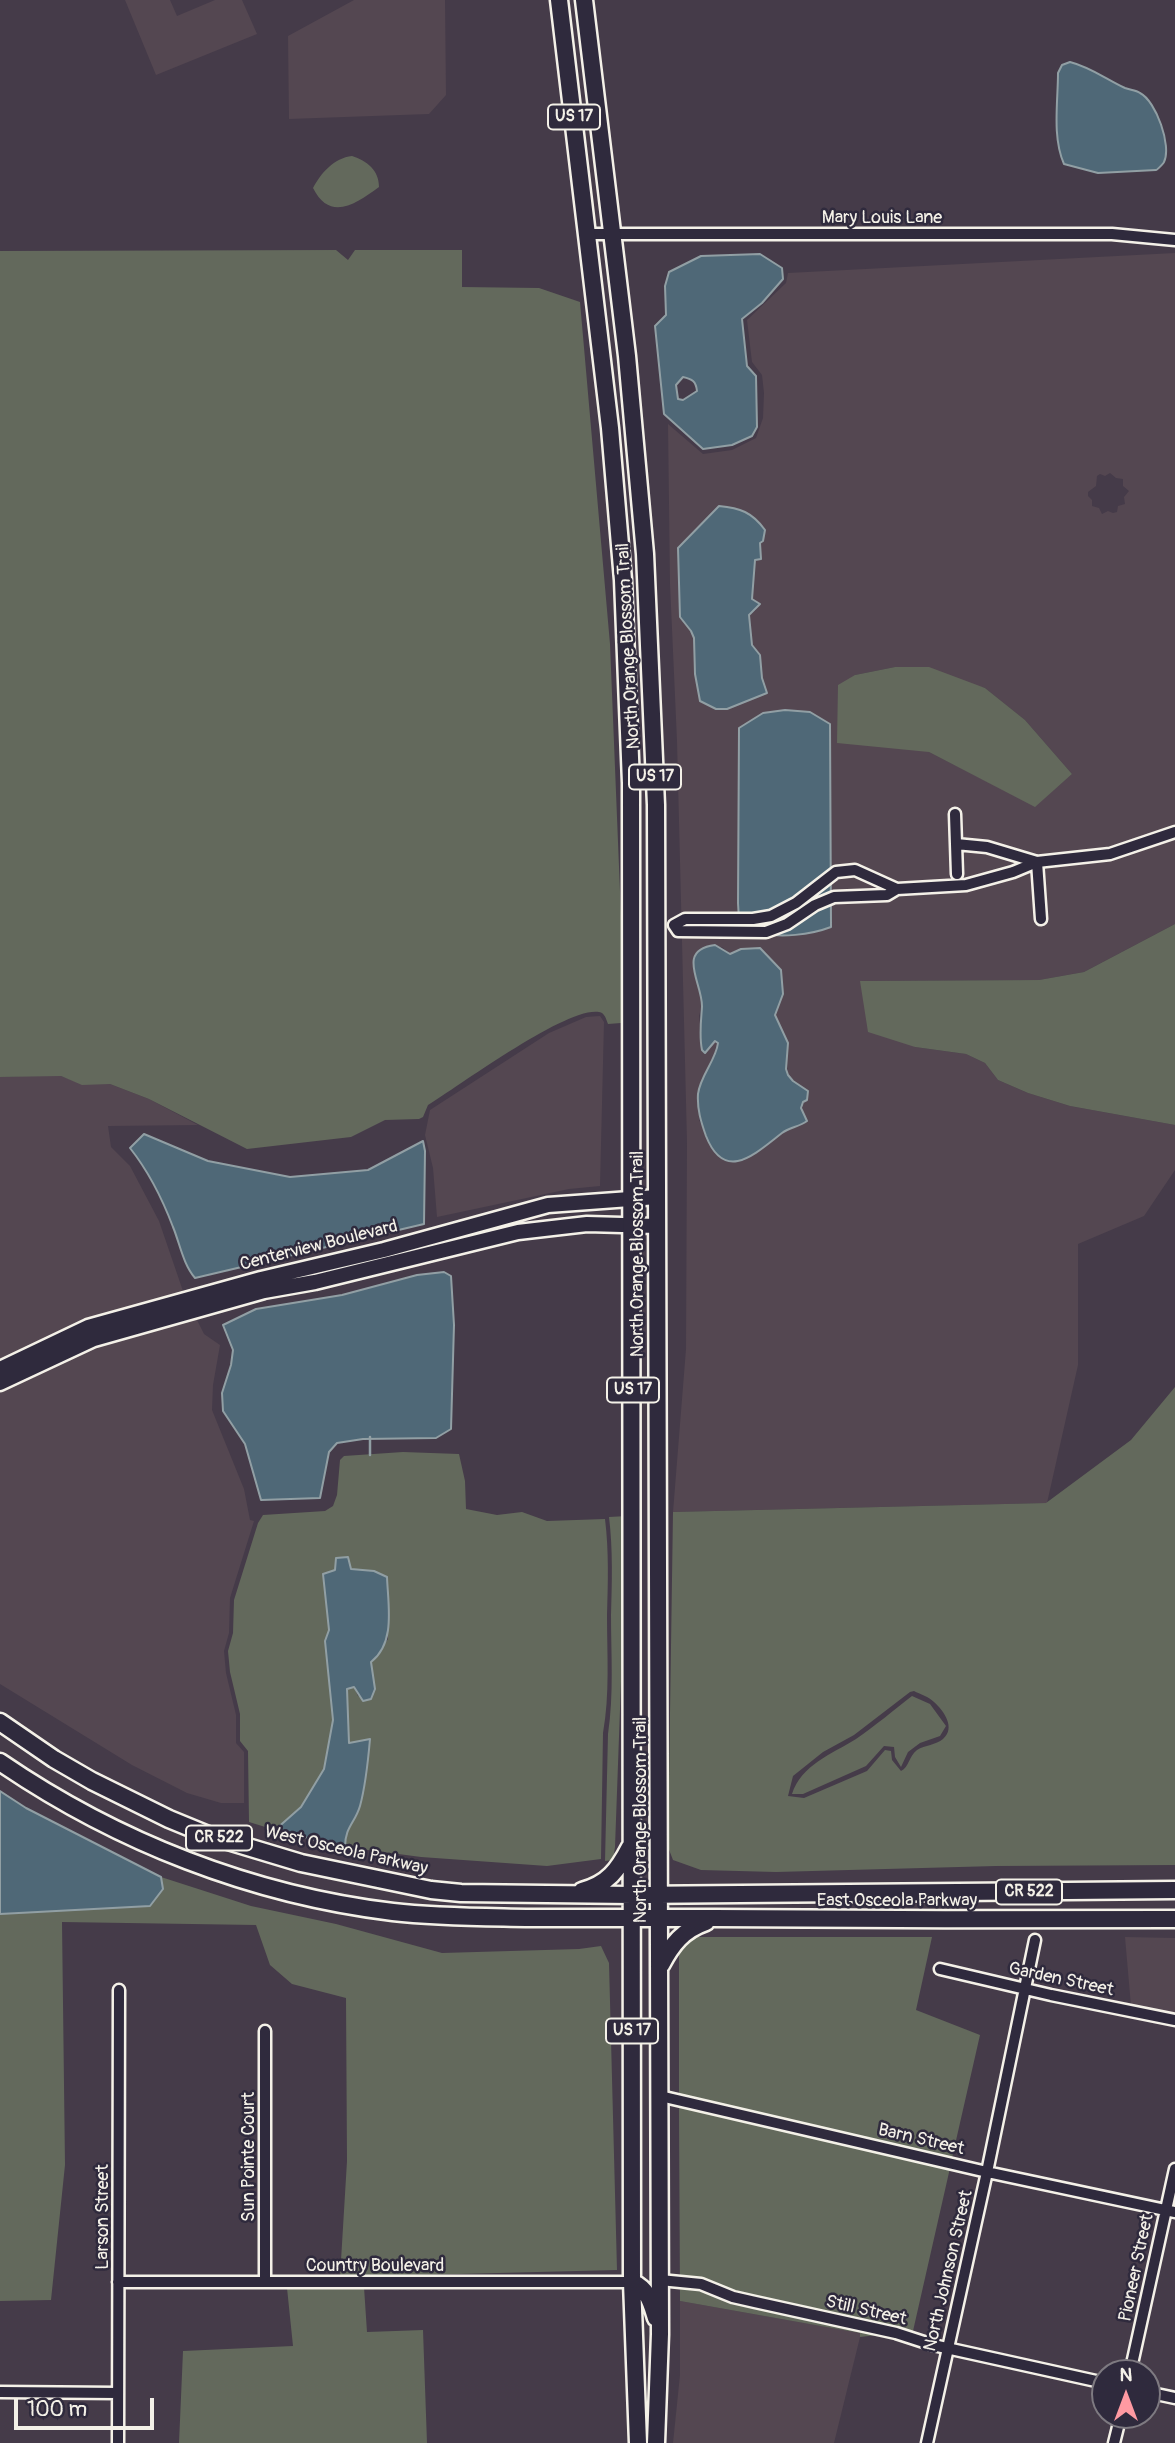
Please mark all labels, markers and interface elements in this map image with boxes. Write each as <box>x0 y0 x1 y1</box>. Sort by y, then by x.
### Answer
road number: US 17 <box>548 105 600 130</box>
street label: Mary Louis Lane <box>822 207 942 229</box>
street label: North Orange Blossom Trail <box>613 542 645 750</box>
road number: US 17 <box>629 764 681 790</box>
street label: North Orange Blossom Trail <box>627 1151 649 1357</box>
street label: Centerview Boulevard <box>238 1216 400 1276</box>
road number: US 17 <box>607 1378 659 1402</box>
street label: North Orange Blossom Trail <box>630 1717 652 1923</box>
street label: West Osceola Parkway <box>262 1822 430 1880</box>
road number: CR 522 <box>186 1826 252 1850</box>
road number: CR 522 <box>996 1880 1062 1904</box>
street label: East Osceola Parkway <box>817 1890 977 1912</box>
street label: Garden Street <box>1007 1958 1115 2002</box>
road number: US 17 <box>606 2019 658 2044</box>
street label: Sun Pointe Court <box>238 2092 260 2222</box>
street label: Barn Street <box>876 2120 966 2160</box>
street label: Larson Street <box>92 2164 114 2270</box>
street label: North Johnson Street <box>920 2188 978 2354</box>
street label: Pioneer Street <box>1115 2212 1159 2324</box>
street label: Country Boulevard <box>306 2255 444 2277</box>
street label: Still Street <box>824 2291 908 2331</box>
north arrow <box>1091 2359 1161 2429</box>
text: N <box>1120 2363 1132 2387</box>
scale bar <box>18 2384 158 2428</box>
text: 100 m <box>27 2396 87 2423</box>

